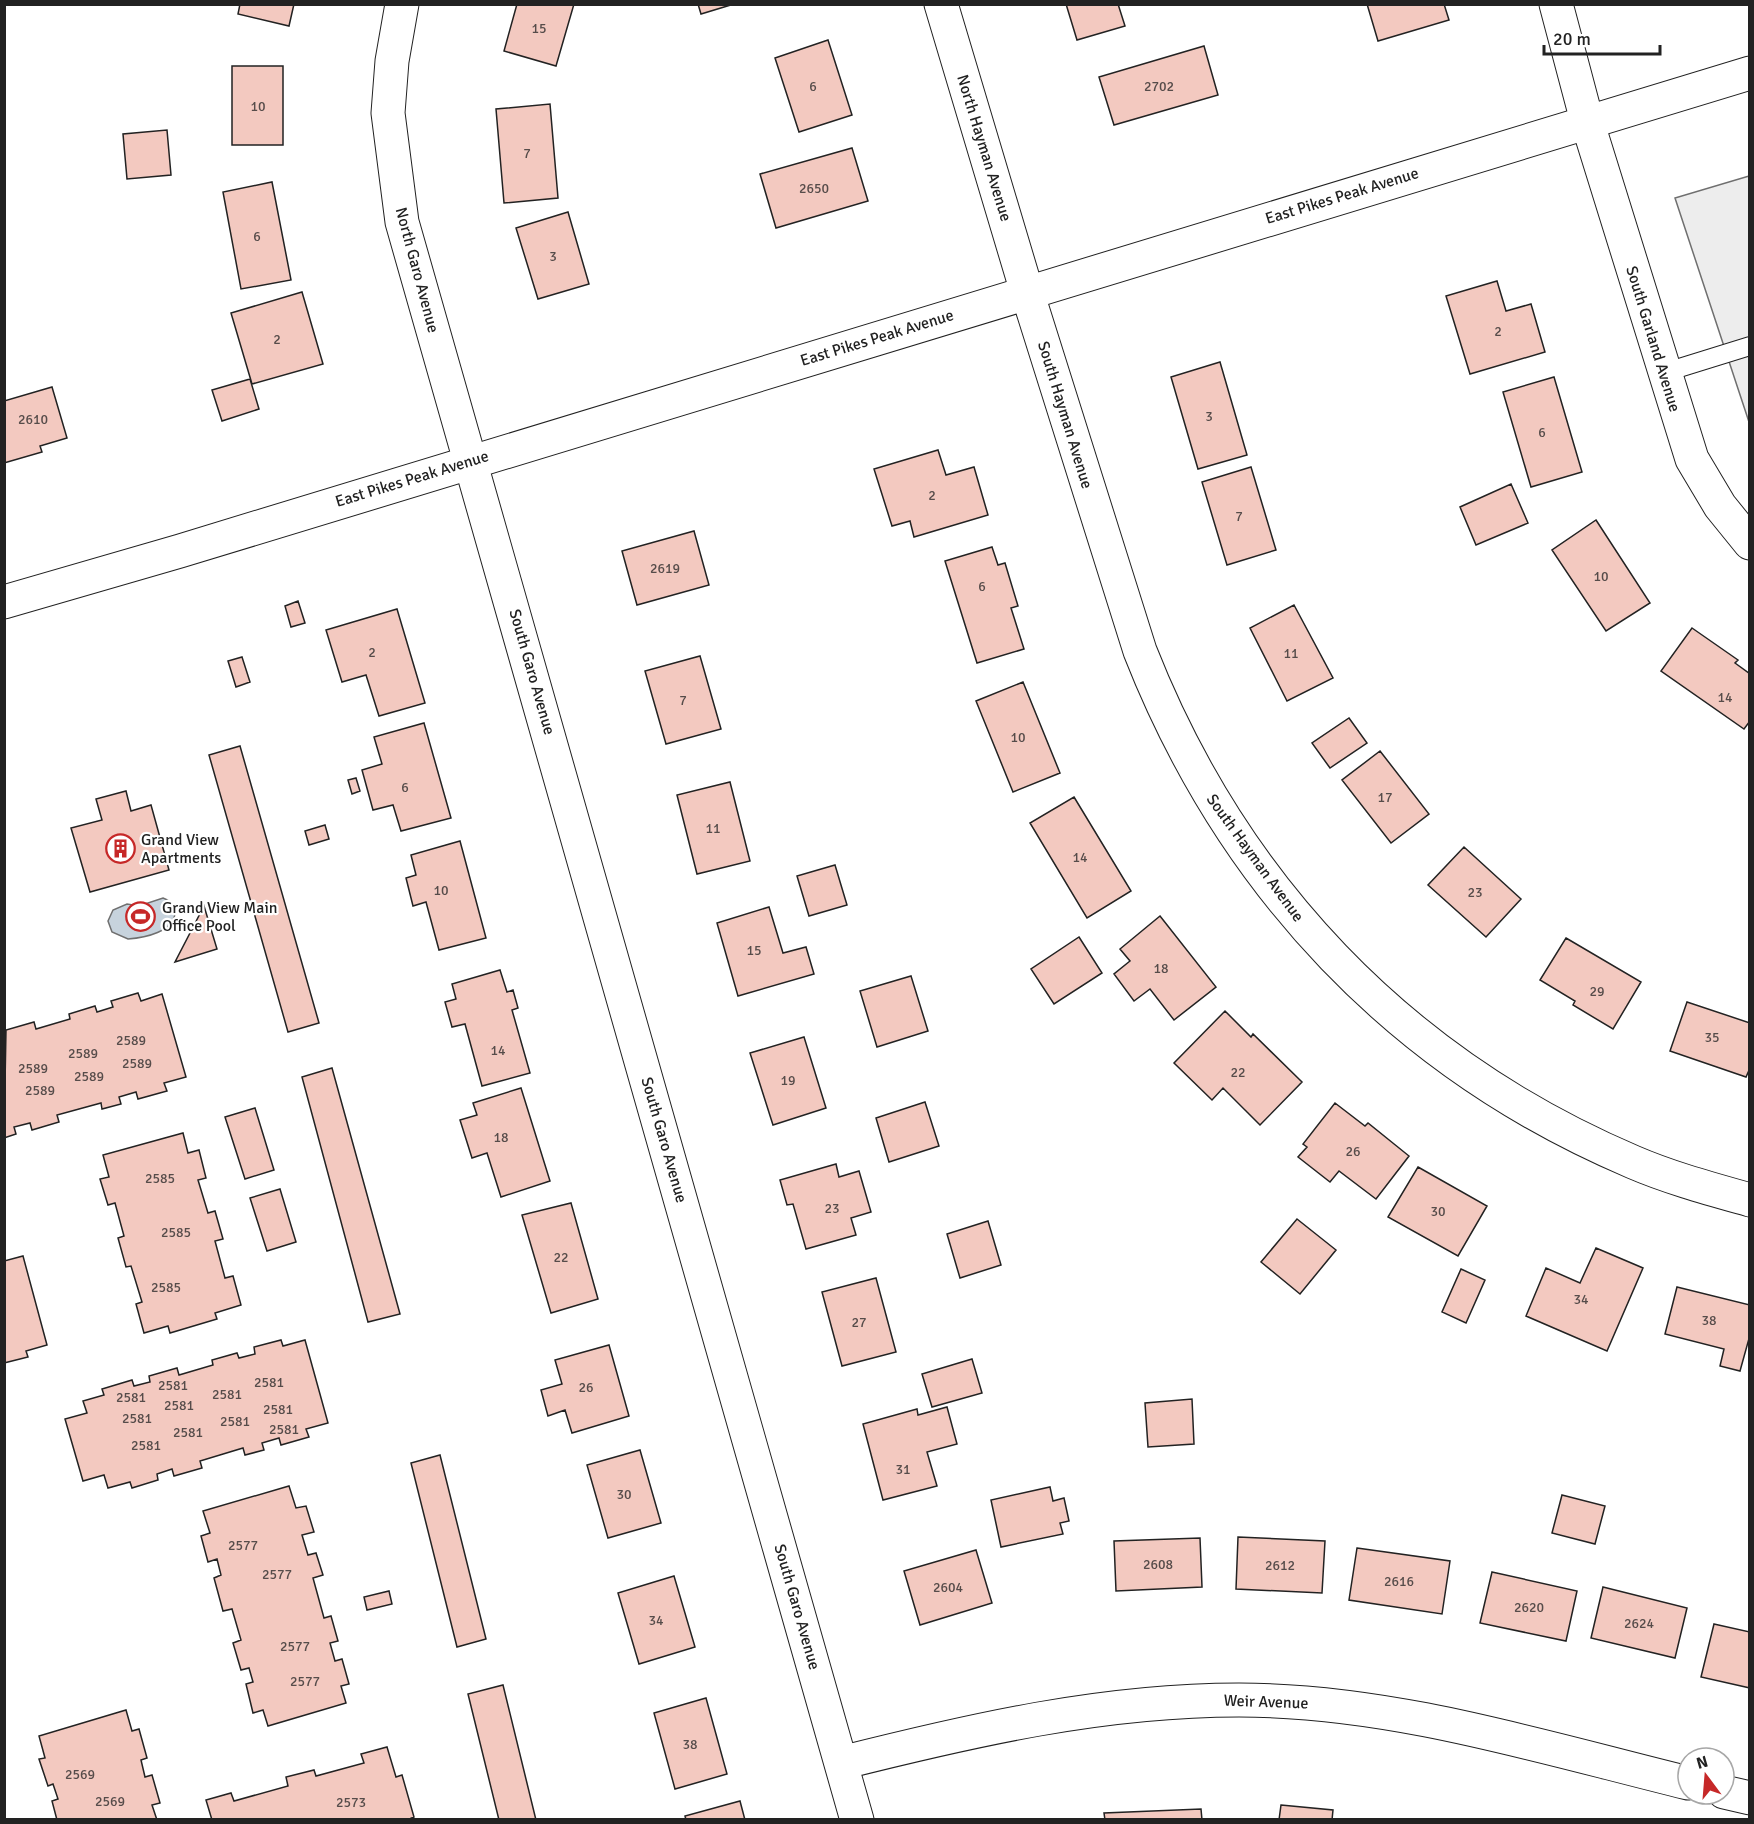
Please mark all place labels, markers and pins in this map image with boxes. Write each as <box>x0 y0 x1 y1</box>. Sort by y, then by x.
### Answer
place label: Grand View Apartments <box>141 830 221 868</box>
building icon: Grand View Apartments <box>104 833 136 865</box>
place label: Grand View Main Office Pool <box>162 898 277 936</box>
sports icon: Grand View Main Office Pool <box>125 901 157 933</box>

